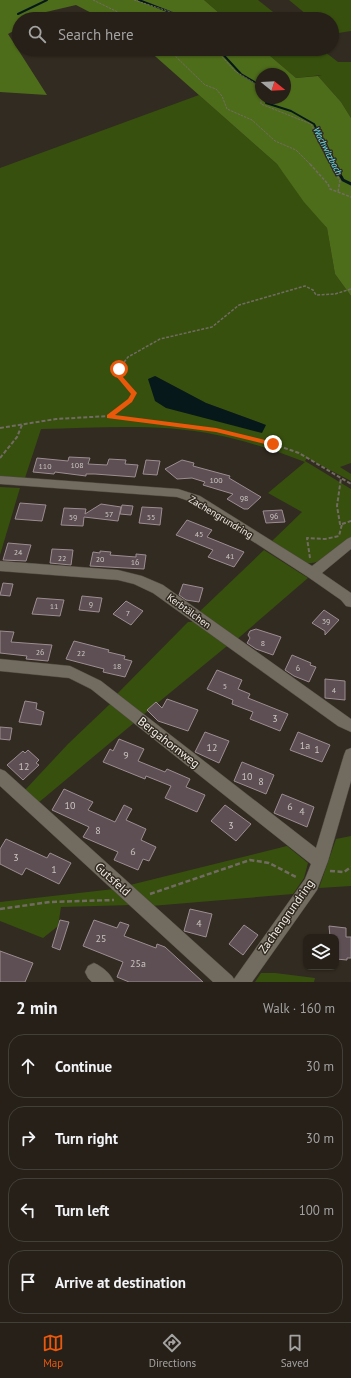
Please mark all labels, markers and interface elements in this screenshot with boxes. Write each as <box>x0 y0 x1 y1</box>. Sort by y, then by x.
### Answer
search box <box>12 12 339 56</box>
icon: search <box>26 23 48 45</box>
text: Search here <box>58 25 134 44</box>
north arrow <box>255 68 291 104</box>
water label: Wachwitzbach <box>311 125 345 177</box>
route start <box>110 360 128 378</box>
route end <box>264 435 282 453</box>
house number: 108 <box>70 460 84 470</box>
house number: 110 <box>38 461 52 471</box>
house number: 100 <box>209 475 223 485</box>
street label: Zachengrundring <box>187 493 255 541</box>
house number: 98 <box>240 493 248 503</box>
house number: 57 <box>105 509 113 519</box>
house number: 96 <box>270 511 278 521</box>
house number: 59 <box>69 512 77 522</box>
house number: 55 <box>147 512 155 522</box>
house number: 45 <box>195 529 203 539</box>
house number: 24 <box>14 547 23 557</box>
house number: 41 <box>226 551 234 561</box>
house number: 22 <box>58 553 66 563</box>
house number: 20 <box>96 554 105 564</box>
house number: 16 <box>131 557 139 567</box>
street label: Kerbtälchen <box>164 591 214 631</box>
house number: 9 <box>89 599 93 609</box>
house number: 11 <box>50 601 58 611</box>
house number: 7 <box>126 608 130 618</box>
house number: 39 <box>322 616 330 626</box>
house number: 8 <box>261 638 265 648</box>
house number: 26 <box>36 647 44 657</box>
house number: 22 <box>77 648 85 658</box>
house number: 18 <box>113 661 121 671</box>
house number: 6 <box>296 663 300 673</box>
house number: 5 <box>223 681 227 691</box>
house number: 4 <box>332 685 337 695</box>
house number: 3 <box>272 712 278 725</box>
street label: Bergahornweg <box>135 713 203 771</box>
house number: 1a <box>300 739 310 752</box>
house number: 12 <box>207 741 217 754</box>
house number: 1 <box>314 743 320 756</box>
house number: 9 <box>123 749 129 762</box>
house number: 12 <box>19 760 29 773</box>
house number: 10 <box>242 770 253 783</box>
house number: 8 <box>258 775 264 788</box>
house number: 10 <box>65 799 76 812</box>
house number: 6 <box>287 800 293 813</box>
house number: 4 <box>299 805 305 818</box>
house number: 3 <box>228 819 234 832</box>
house number: 8 <box>95 824 101 837</box>
house number: 6 <box>130 845 136 858</box>
house number: 3 <box>13 851 19 864</box>
street label: Gutsfeld <box>92 859 134 899</box>
house number: 1 <box>51 863 57 876</box>
street label: Zachengrundring <box>255 876 317 956</box>
house number: 4 <box>196 917 202 930</box>
house number: 25 <box>96 932 106 945</box>
map controls <box>303 934 339 970</box>
button: layers <box>303 934 339 970</box>
house number: 25a <box>130 957 146 970</box>
text: 2 min <box>16 997 57 1019</box>
text: Walk · 160 m <box>263 1000 335 1017</box>
icon: ahead <box>17 1055 39 1077</box>
text: Continue <box>55 1057 112 1076</box>
text: 30 m <box>306 1058 334 1075</box>
icon: right <box>17 1127 39 1149</box>
text: Turn right <box>55 1129 118 1148</box>
text: 30 m <box>306 1130 334 1147</box>
icon: left <box>17 1199 39 1221</box>
text: Turn left <box>55 1201 109 1220</box>
text: 100 m <box>299 1202 334 1219</box>
icon: arrive <box>17 1271 39 1293</box>
text: Arrive at destination <box>55 1273 186 1292</box>
tab: Map <box>42 1332 64 1370</box>
tab: Directions <box>149 1332 196 1370</box>
tab: Saved <box>281 1332 309 1370</box>

